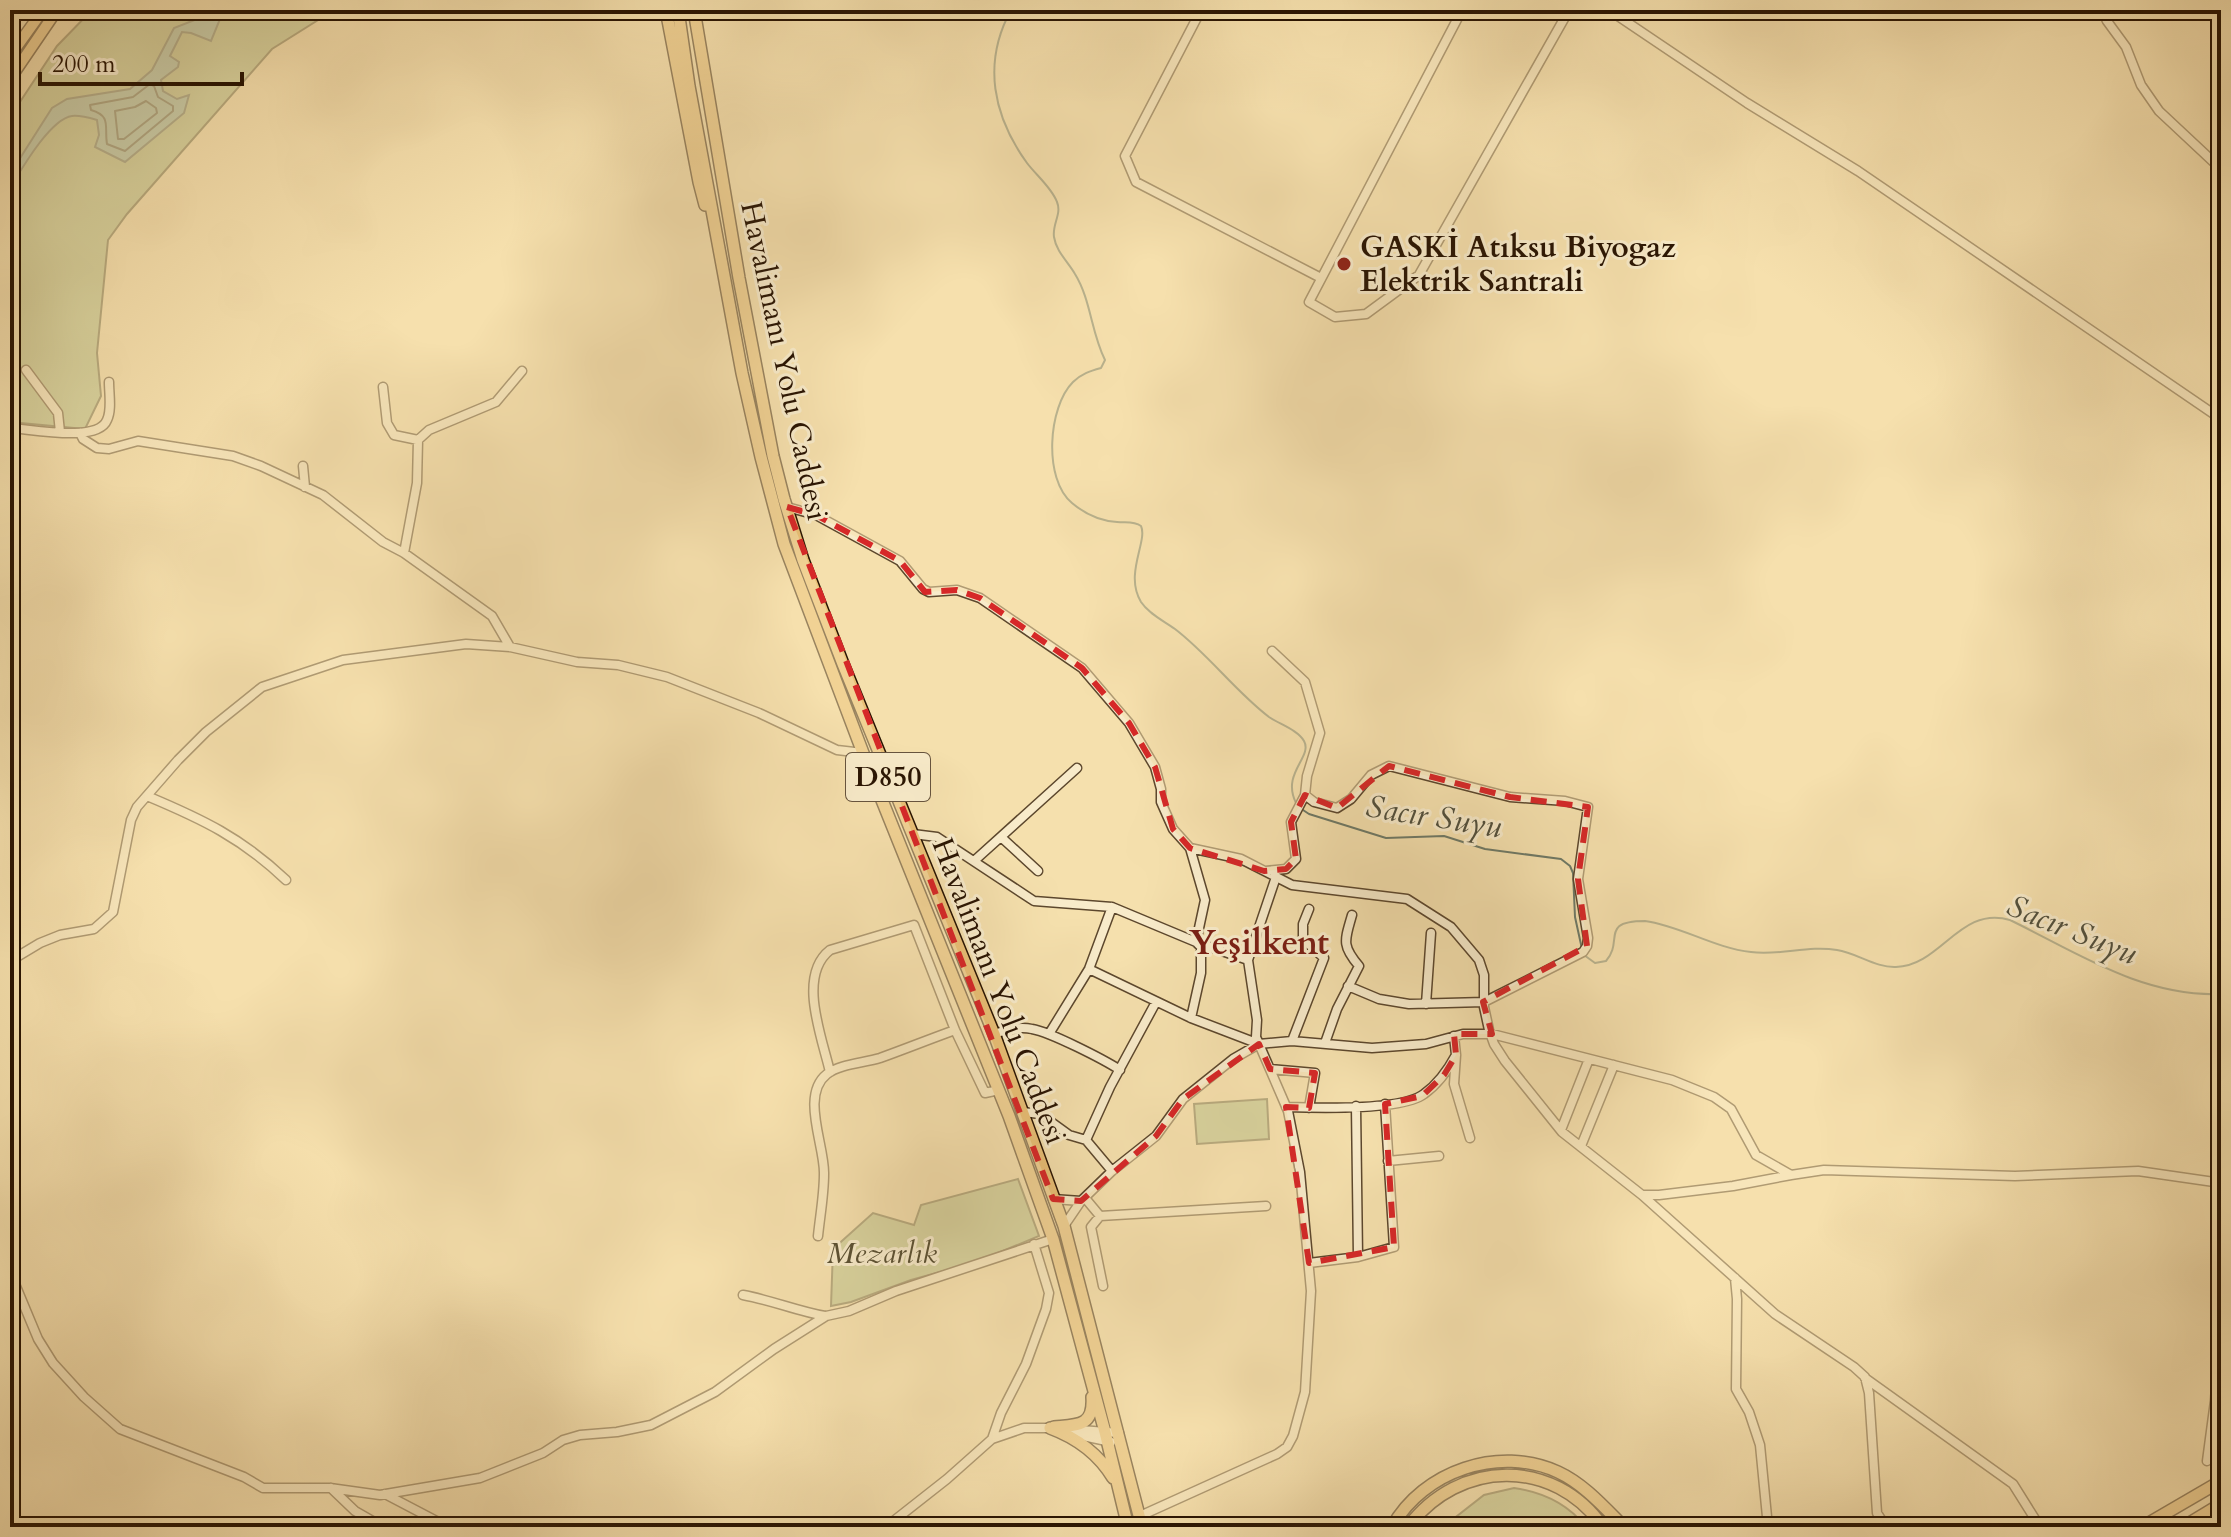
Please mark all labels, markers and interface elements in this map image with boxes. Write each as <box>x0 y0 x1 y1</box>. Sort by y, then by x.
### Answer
scale bar <box>40 36 242 86</box>
text: 200 m <box>52 48 116 81</box>
street label: Havalimanı Yolu Caddesi <box>730 198 838 524</box>
place label: GASKİ Atıksu Biyogaz Elektrik Santrali <box>1360 227 1676 302</box>
marker: GASKİ Atıksu Biyogaz Elektrik Santrali <box>1335 255 1353 273</box>
road number: D850 <box>846 753 930 801</box>
water label: Sacır Suyu <box>1363 785 1505 849</box>
street label: Havalimanı Yolu Caddesi <box>922 832 1076 1150</box>
water label: Sacır Suyu <box>2000 884 2144 976</box>
district label: Yeşilkent <box>1189 920 1329 966</box>
park label: Mezarlık <box>827 1233 937 1274</box>

